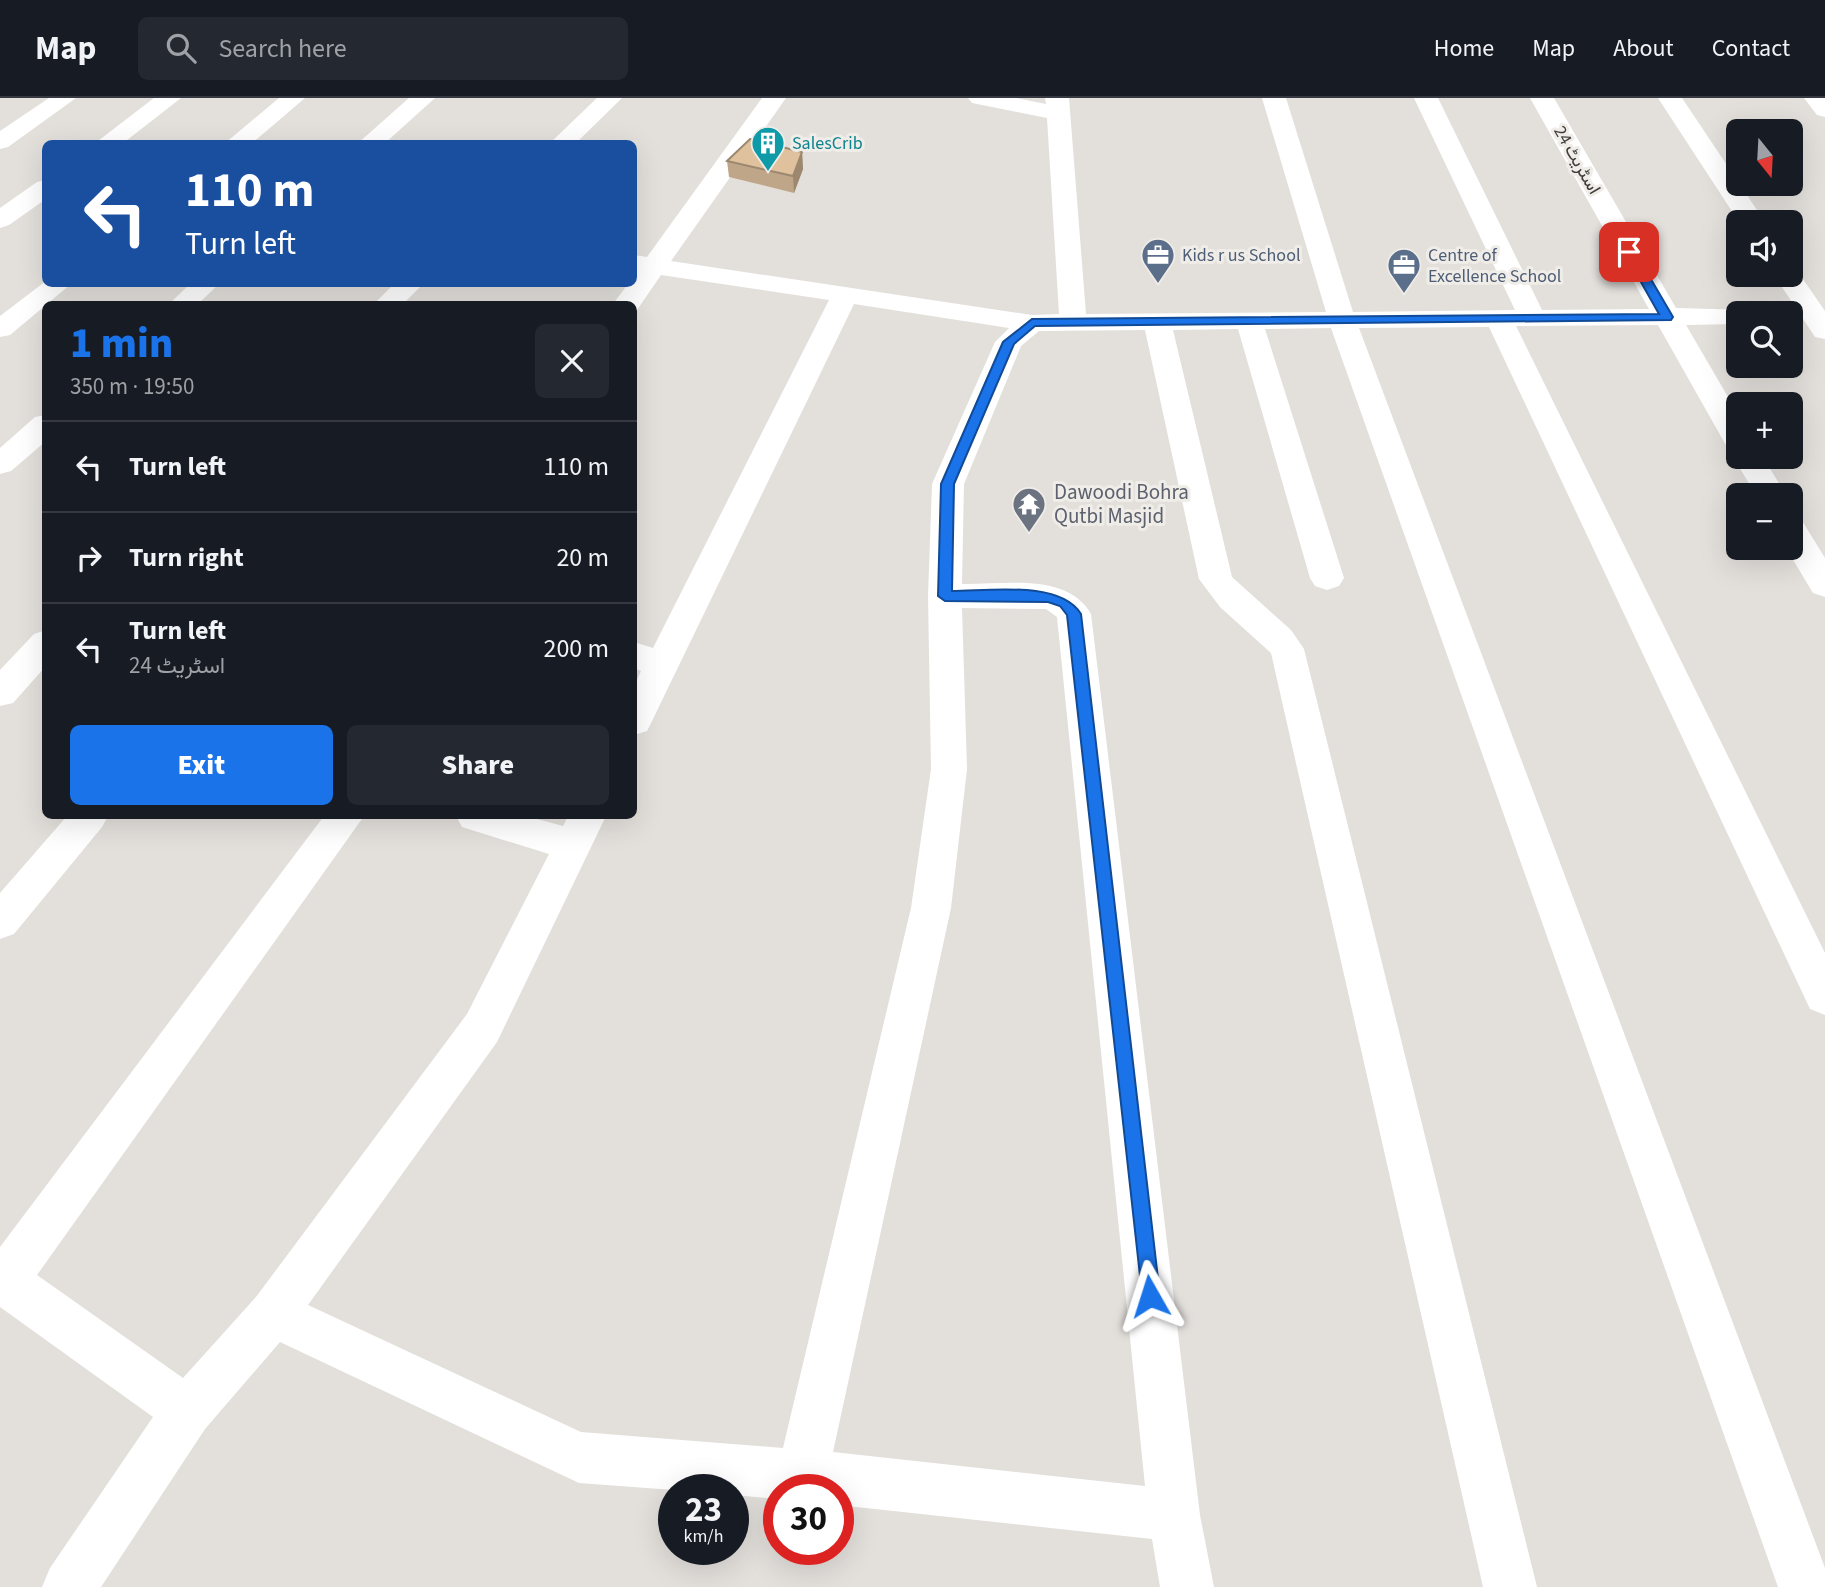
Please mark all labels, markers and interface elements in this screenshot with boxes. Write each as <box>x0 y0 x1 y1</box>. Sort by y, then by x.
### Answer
search box <box>138 17 628 80</box>
text: Map <box>35 25 96 72</box>
icon: search <box>162 29 200 67</box>
text: Search here <box>218 30 347 67</box>
text: Home <box>1434 31 1494 66</box>
text: Map <box>1532 31 1575 66</box>
text: About <box>1613 31 1674 66</box>
text: Contact <box>1712 31 1790 66</box>
north arrow <box>1726 119 1802 196</box>
map controls <box>1726 119 1803 560</box>
street label: اسٹریٹ 24 <box>1547 121 1607 199</box>
building icon: SalesCrib <box>749 124 787 173</box>
place label: SalesCrib <box>792 131 863 156</box>
text: 110 m <box>185 156 314 226</box>
icon: left <box>70 168 161 259</box>
button: sound <box>1726 210 1803 287</box>
text: Turn left <box>185 221 296 267</box>
pin <box>1599 222 1659 282</box>
icon: arrive <box>1610 233 1648 271</box>
office icon: Kids r us School <box>1139 236 1177 285</box>
place label: Kids r us School <box>1182 243 1300 268</box>
place label: Centre of Excellence School <box>1428 243 1561 289</box>
office icon: Centre of Excellence School <box>1385 246 1423 295</box>
button: search <box>1726 301 1803 378</box>
text: 1 min <box>70 314 173 374</box>
button: close <box>535 324 609 398</box>
text: 350 m · 19:50 <box>70 370 194 403</box>
button: + <box>1726 392 1803 469</box>
icon: left <box>70 448 108 486</box>
text: Turn left <box>129 448 226 485</box>
text: 110 m <box>543 448 609 485</box>
place label: Dawoodi Bohra Qutbi Masjid <box>1054 477 1189 531</box>
button: − <box>1726 483 1803 560</box>
temple icon: Dawoodi Bohra Qutbi Masjid <box>1010 485 1048 534</box>
icon: right <box>70 539 108 577</box>
text: Turn right <box>129 539 244 576</box>
text: 20 m <box>556 539 609 576</box>
text: Turn left <box>129 612 226 649</box>
icon: left <box>70 630 108 668</box>
text: 200 m <box>543 630 609 667</box>
text: اسٹریٹ 24 <box>129 649 225 682</box>
button: Exit <box>70 725 333 805</box>
button: Share <box>347 725 609 805</box>
position arrow <box>1113 1259 1187 1333</box>
speed limit sign: 30 <box>763 1474 854 1565</box>
text: 23 <box>685 1485 722 1535</box>
text: km/h <box>684 1524 723 1549</box>

